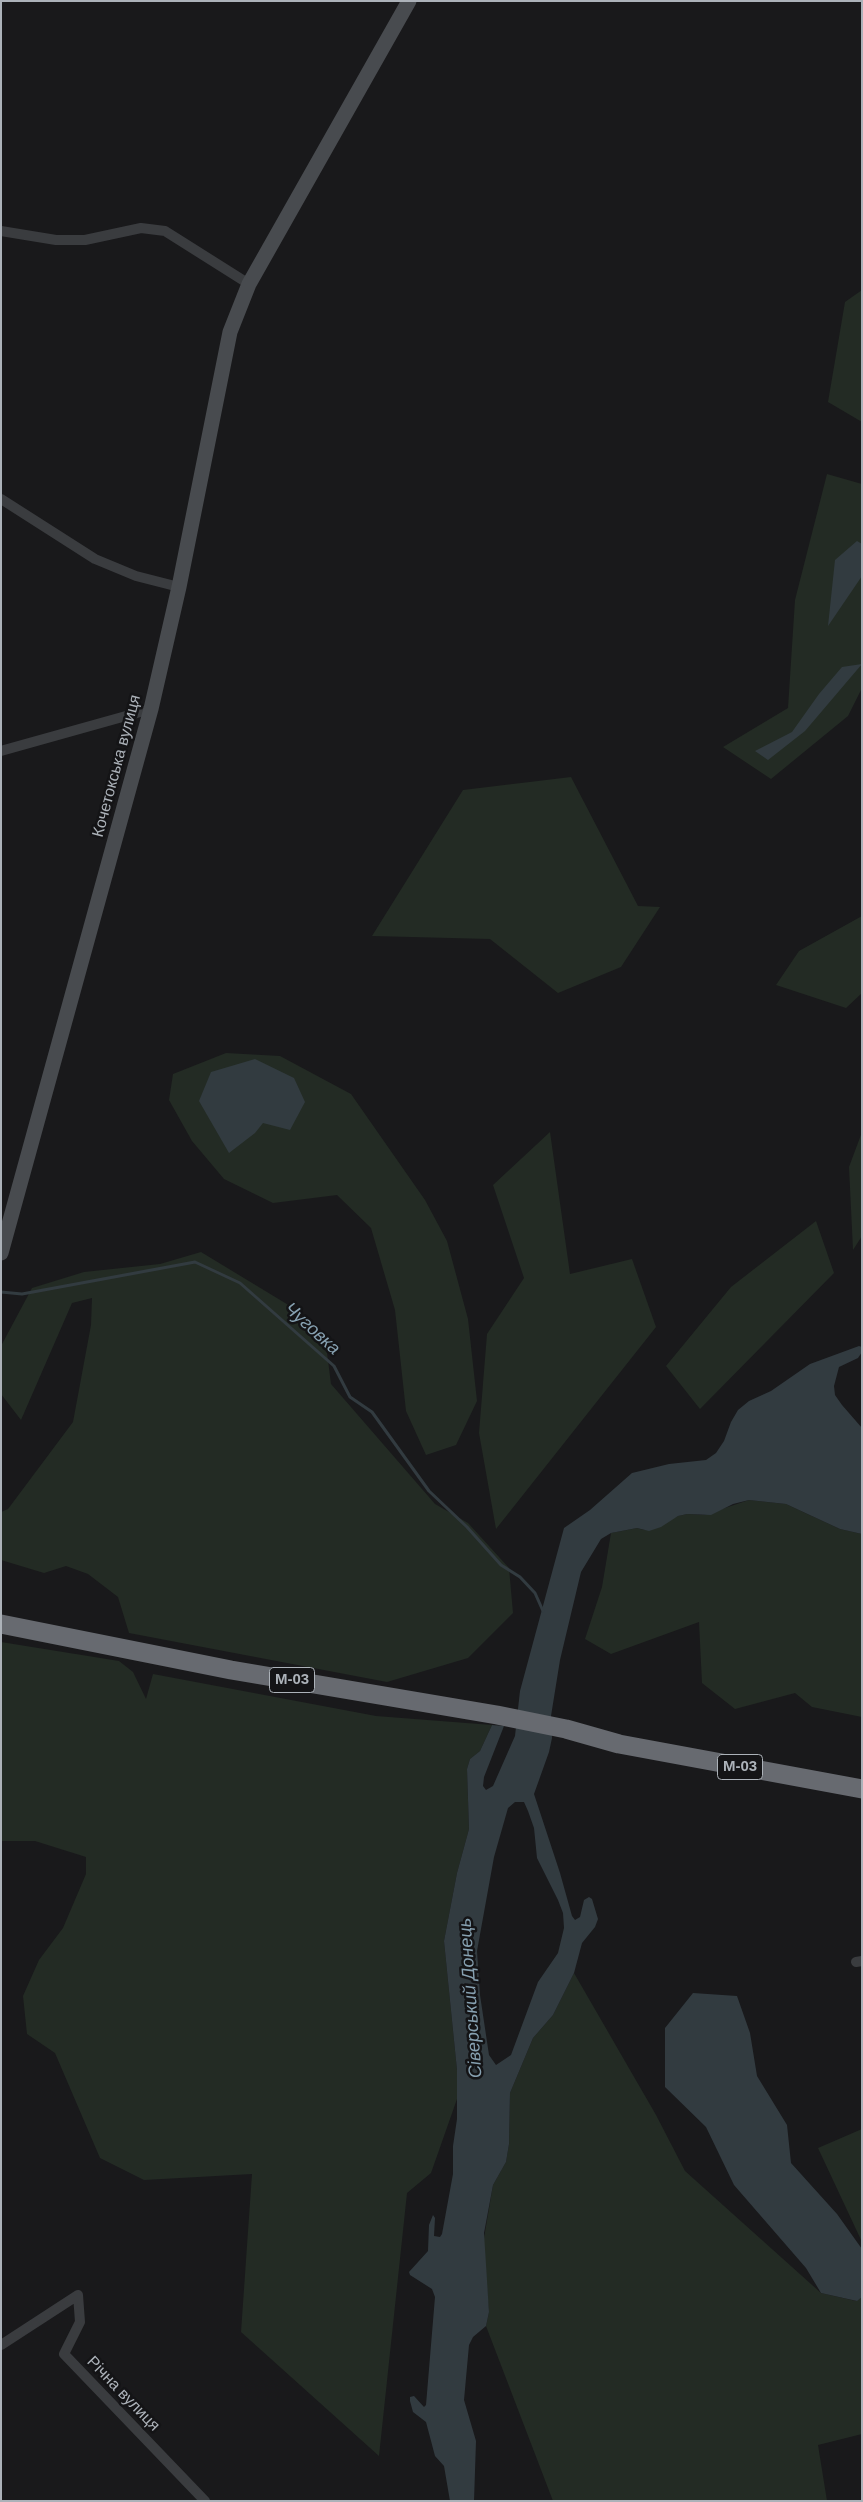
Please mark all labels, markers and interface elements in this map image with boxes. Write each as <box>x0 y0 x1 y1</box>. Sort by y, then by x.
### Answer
street label: Кочетокська вулиця <box>89 693 145 839</box>
water label: Чуговка <box>280 1298 344 1360</box>
road number: М-03 <box>270 1668 314 1692</box>
road number: М-03 <box>718 1754 762 1780</box>
water label: Сіверський Донець <box>455 1917 487 2079</box>
street label: Річна вулиця <box>83 2353 163 2435</box>

